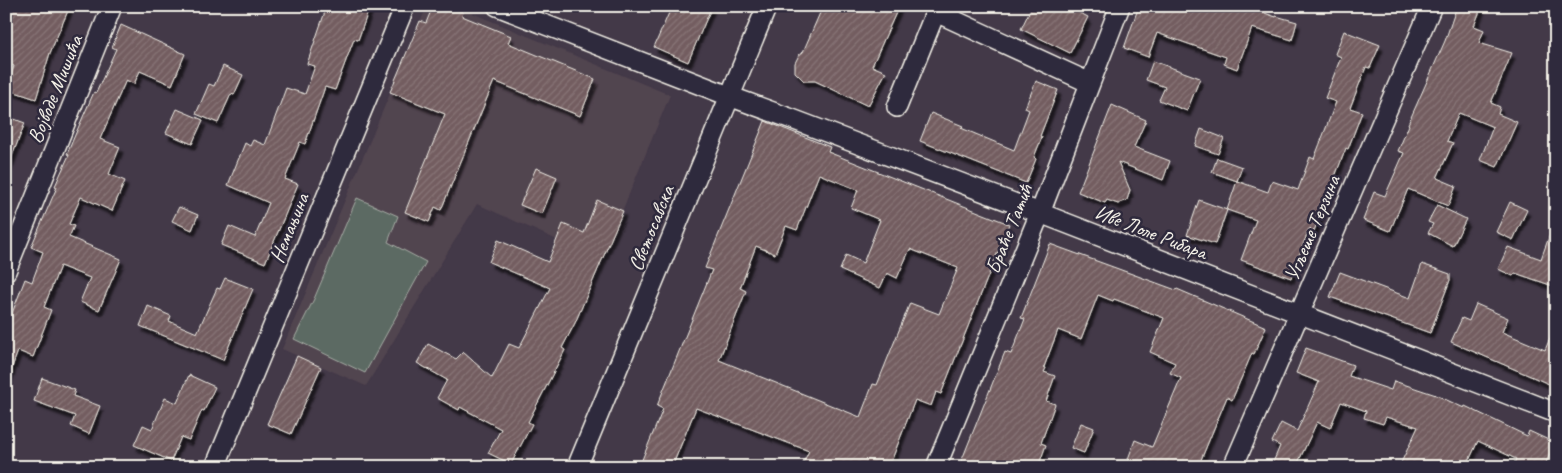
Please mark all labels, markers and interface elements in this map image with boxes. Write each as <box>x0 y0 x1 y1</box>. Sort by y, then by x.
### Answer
street label: Војводе Мишића <box>22 29 89 147</box>
street label: Угљеше Терзина <box>1278 170 1346 285</box>
street label: Светосавска <box>622 180 681 275</box>
street label: Браће Татић <box>979 180 1039 277</box>
street label: Немањина <box>263 188 315 267</box>
street label: Иве Лоле Рибара <box>1091 199 1213 266</box>

